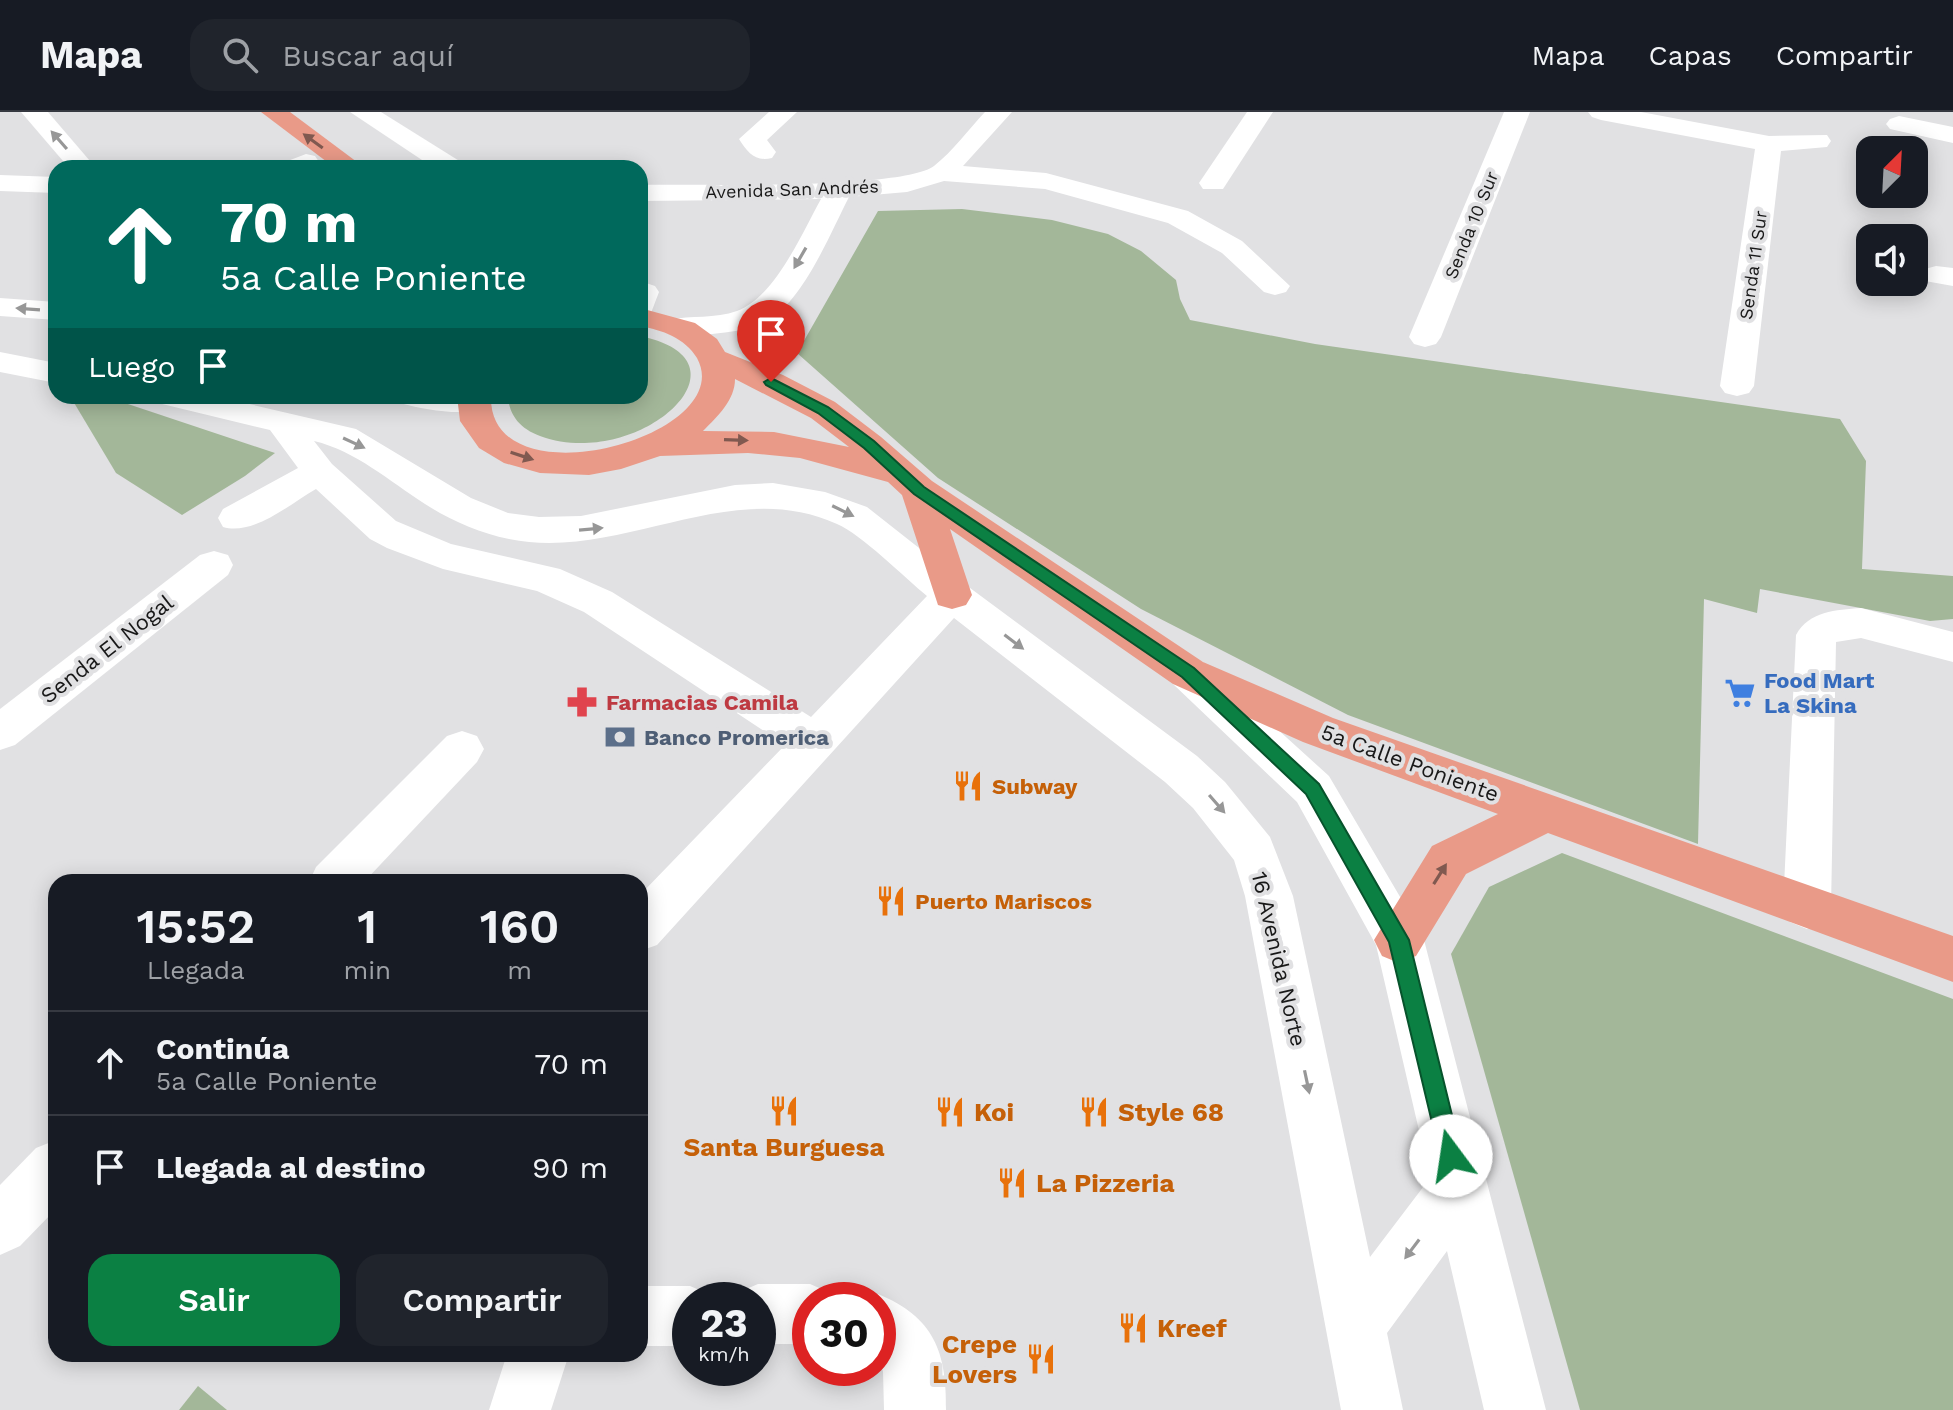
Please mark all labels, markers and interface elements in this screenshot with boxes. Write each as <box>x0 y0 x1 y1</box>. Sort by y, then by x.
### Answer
search box <box>190 19 750 91</box>
text: Mapa <box>40 33 142 77</box>
icon: search <box>218 33 262 77</box>
text: Buscar aquí <box>282 38 454 73</box>
text: Mapa <box>1531 39 1604 72</box>
text: Capas <box>1648 39 1732 72</box>
text: Compartir <box>1776 39 1913 72</box>
one-way arrow <box>51 130 68 150</box>
one-way arrow <box>302 133 323 149</box>
north arrow <box>1856 136 1928 208</box>
map controls <box>1856 136 1928 296</box>
street label: Senda 10 Sur <box>1440 168 1502 282</box>
street label: Avenida San Andrés <box>705 175 879 203</box>
text: 70 m <box>220 190 357 256</box>
icon: ahead <box>88 192 192 296</box>
street label: Senda 11 Sur <box>1735 209 1771 321</box>
button: sound <box>1856 224 1928 296</box>
one-way arrow <box>794 247 808 269</box>
text: 5a Calle Poniente <box>220 257 527 299</box>
pin <box>737 300 805 382</box>
one-way arrow <box>15 302 40 315</box>
icon: arrive <box>749 312 793 356</box>
icon: arrive <box>191 344 235 388</box>
text: Luego <box>88 349 175 384</box>
one-way arrow <box>724 433 750 446</box>
one-way arrow <box>342 436 366 449</box>
one-way arrow <box>510 450 534 462</box>
one-way arrow <box>832 504 855 518</box>
one-way arrow <box>579 523 604 536</box>
street label: Senda El Nogal <box>36 589 178 708</box>
one-way arrow <box>1004 633 1024 649</box>
place label: Food Mart La Skina <box>1764 668 1875 718</box>
supermarket icon: Food Mart La Skina <box>1723 676 1757 710</box>
pharmacy icon: Farmacias Camila <box>565 685 599 719</box>
place label: Farmacias Camila <box>606 690 799 715</box>
street label: 5a Calle Poniente <box>1318 719 1502 807</box>
bank icon: Banco Promerica <box>603 720 637 754</box>
place label: Banco Promerica <box>644 725 829 750</box>
restaurant icon: Subway <box>951 769 985 803</box>
place label: Subway <box>992 774 1078 799</box>
one-way arrow <box>1207 795 1225 814</box>
one-way arrow <box>1433 863 1447 885</box>
street label: 16 Avenida Norte <box>1247 869 1311 1049</box>
restaurant icon: Puerto Mariscos <box>874 884 908 918</box>
place label: Puerto Mariscos <box>915 889 1092 914</box>
text: 15:52 <box>136 898 255 955</box>
text: 1 <box>357 898 377 955</box>
text: 160 <box>480 898 560 955</box>
text: Llegada <box>147 955 245 985</box>
text: min <box>343 955 391 985</box>
text: m <box>507 955 532 985</box>
text: Continúa <box>156 1031 289 1066</box>
icon: ahead <box>88 1041 132 1085</box>
text: 70 m <box>534 1046 608 1081</box>
text: 5a Calle Poniente <box>156 1066 378 1096</box>
one-way arrow <box>1301 1069 1314 1094</box>
restaurant icon: Santa Burguesa <box>767 1094 801 1128</box>
restaurant icon: Koi <box>933 1095 967 1129</box>
restaurant icon: Style 68 <box>1077 1095 1111 1129</box>
place label: Koi <box>974 1097 1014 1127</box>
place label: Style 68 <box>1118 1097 1224 1127</box>
position arrow <box>1409 1114 1493 1198</box>
place label: Santa Burguesa <box>683 1132 885 1162</box>
icon: arrive <box>88 1145 132 1189</box>
text: Llegada al destino <box>156 1150 426 1185</box>
text: 90 m <box>532 1150 608 1185</box>
restaurant icon: La Pizzeria <box>995 1166 1029 1200</box>
place label: La Pizzeria <box>1036 1168 1174 1198</box>
one-way arrow <box>1404 1238 1420 1260</box>
button: Salir <box>88 1254 340 1346</box>
button: Compartir <box>356 1254 608 1346</box>
speed limit sign: 30 <box>792 1282 896 1386</box>
text: 23 <box>700 1300 748 1347</box>
restaurant icon: Kreef <box>1116 1311 1150 1345</box>
place label: Kreef <box>1157 1313 1227 1343</box>
place label: Crepe Lovers <box>932 1329 1017 1389</box>
text: km/h <box>698 1342 750 1366</box>
restaurant icon: Crepe Lovers <box>1024 1342 1058 1376</box>

